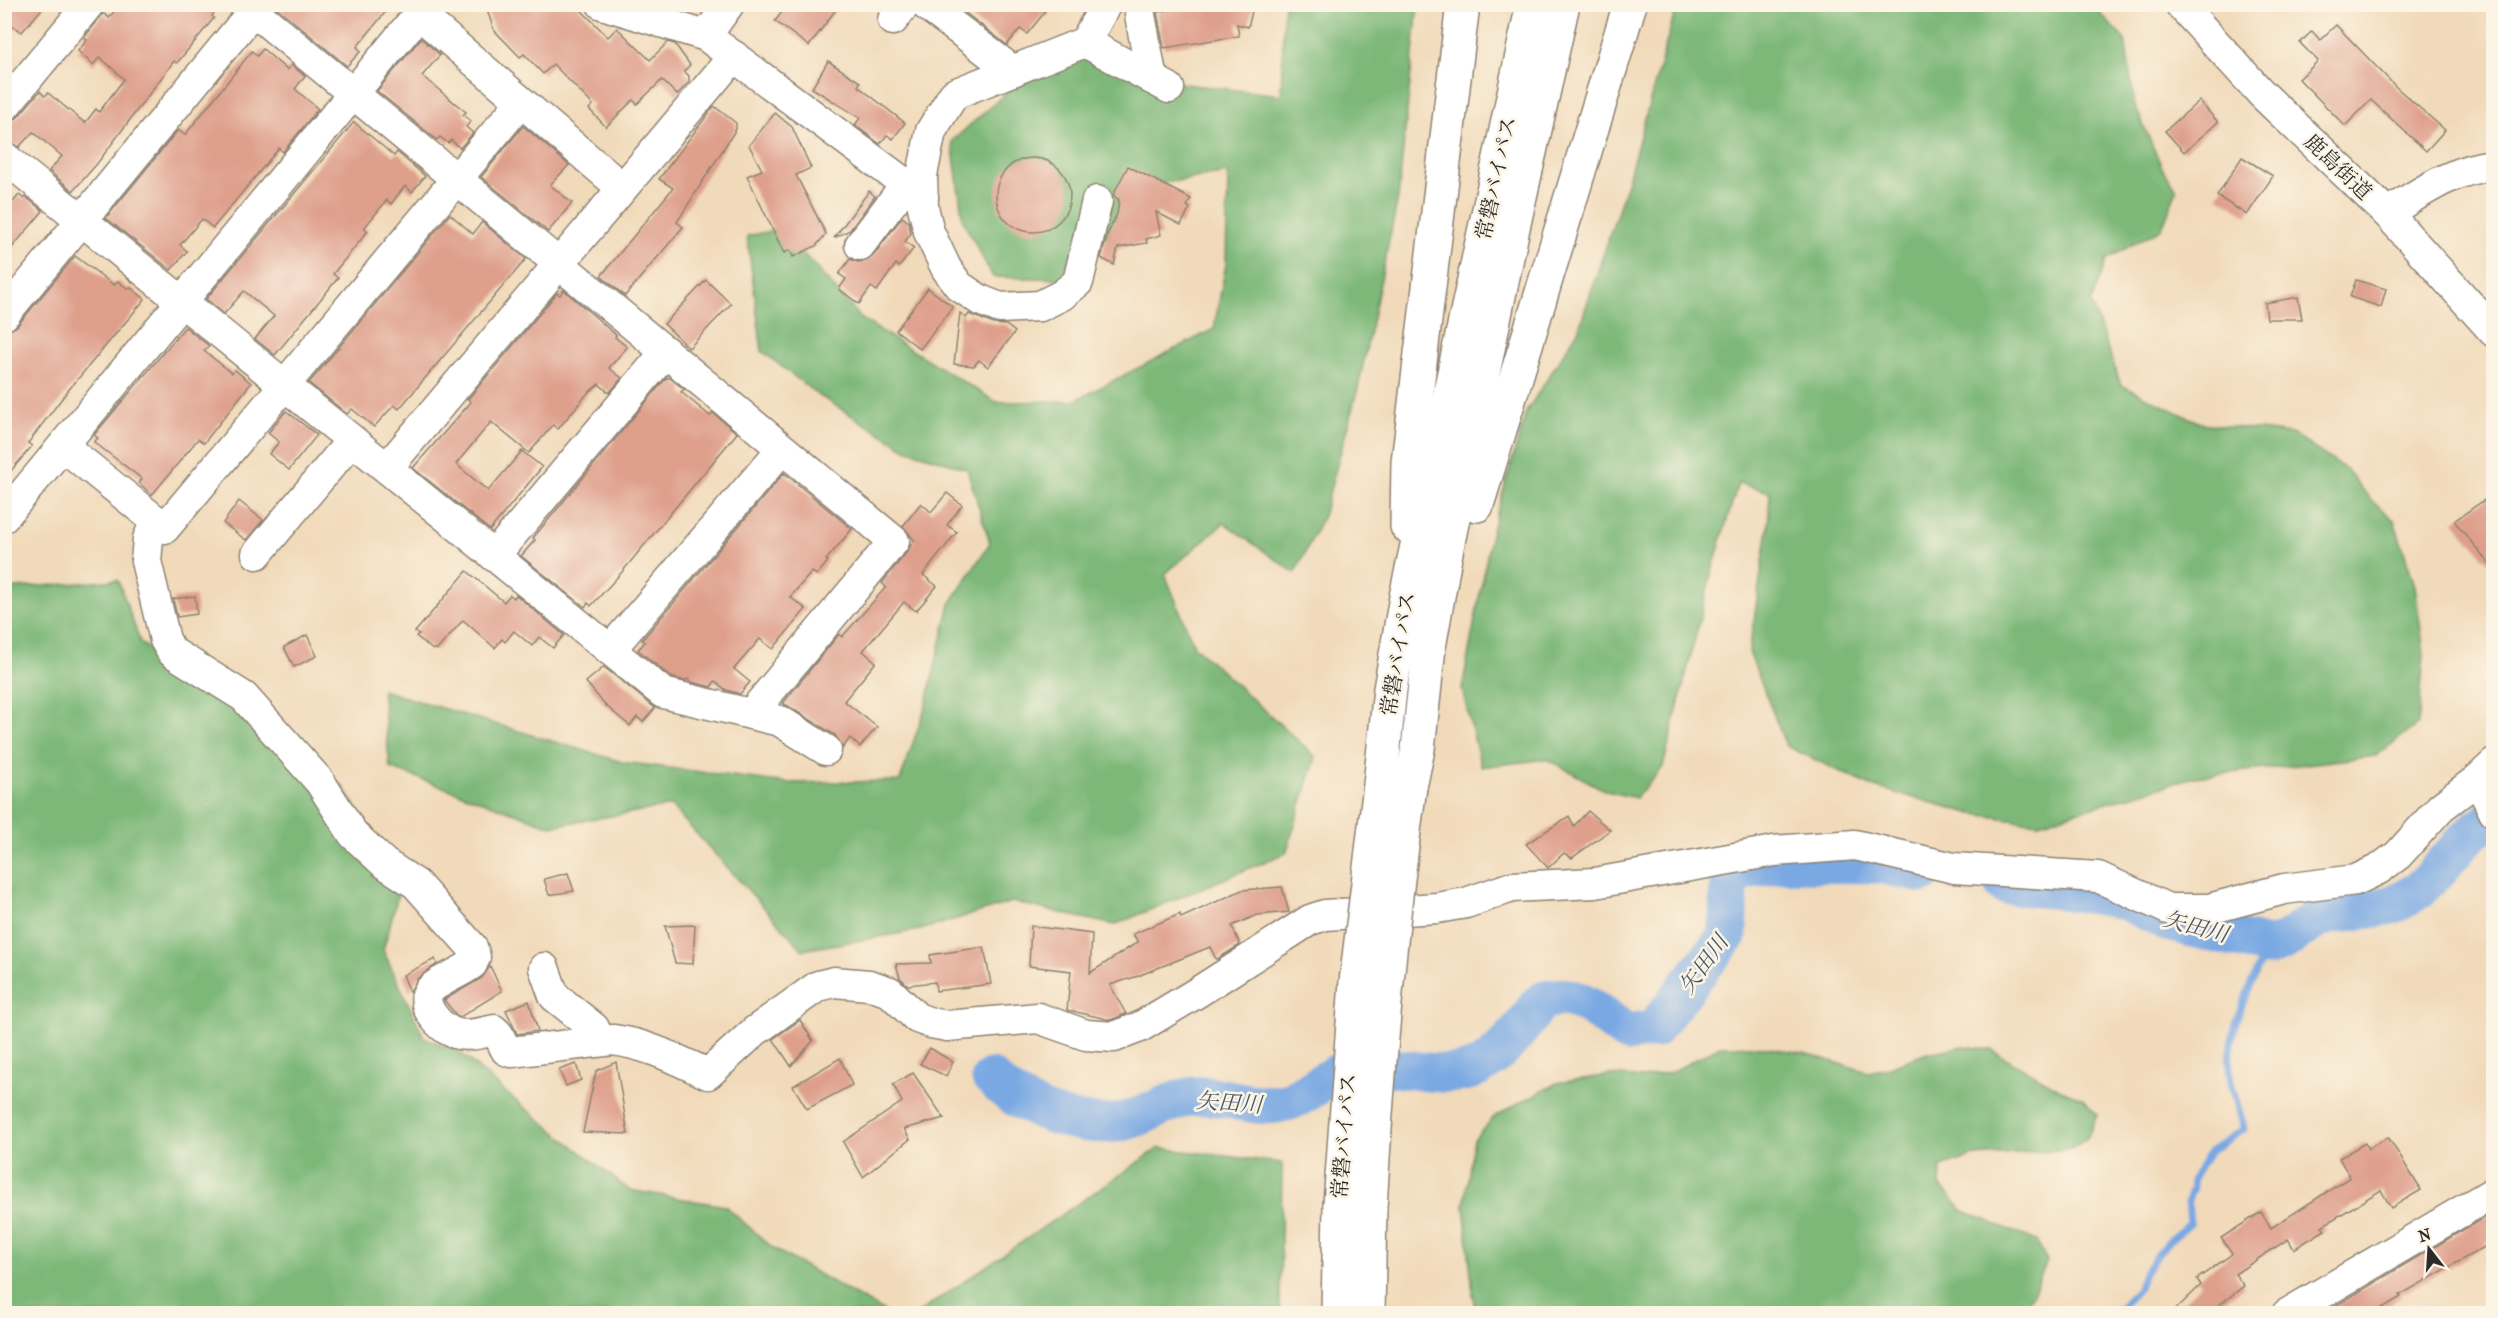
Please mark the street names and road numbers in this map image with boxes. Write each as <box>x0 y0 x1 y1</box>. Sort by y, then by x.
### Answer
street label: 常磐バイパス <box>1471 114 1521 242</box>
street label: 鹿島街道 <box>2299 129 2377 205</box>
street label: 常磐バイパス <box>1376 590 1420 718</box>
street label: 常磐バイパス <box>1328 1073 1360 1199</box>

